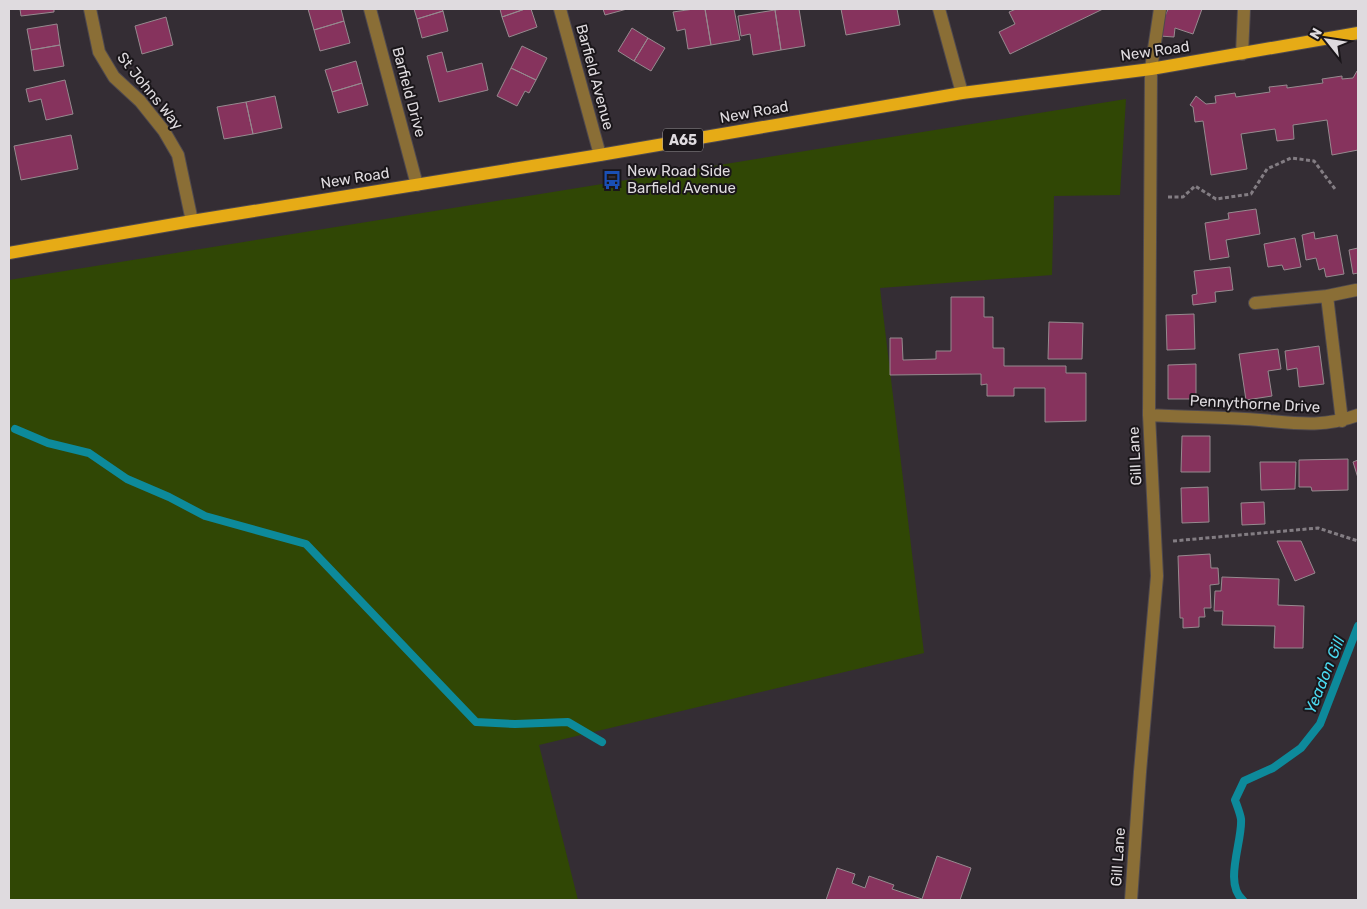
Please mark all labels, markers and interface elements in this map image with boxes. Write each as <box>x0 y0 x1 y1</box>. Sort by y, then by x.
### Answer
north arrow <box>1302 15 1352 65</box>
street label: Barfield Avenue <box>572 22 618 132</box>
text: N <box>1306 25 1326 42</box>
street label: New Road <box>1119 37 1191 65</box>
street label: Barfield Drive <box>388 45 430 139</box>
street label: St Johns Way <box>113 49 187 133</box>
street label: New Road <box>718 97 790 127</box>
road number: A65 <box>663 128 703 152</box>
place label: New Road Side Barfield Avenue <box>627 162 736 197</box>
street label: New Road <box>319 164 391 192</box>
bus stop icon: New Road Side Barfield Avenue <box>601 169 623 191</box>
street label: Pennythorne Drive <box>1189 392 1321 416</box>
street label: Gill Lane <box>1124 426 1146 486</box>
water label: Yeadon Gill <box>1300 632 1349 717</box>
street label: Gill Lane <box>1107 827 1129 887</box>

